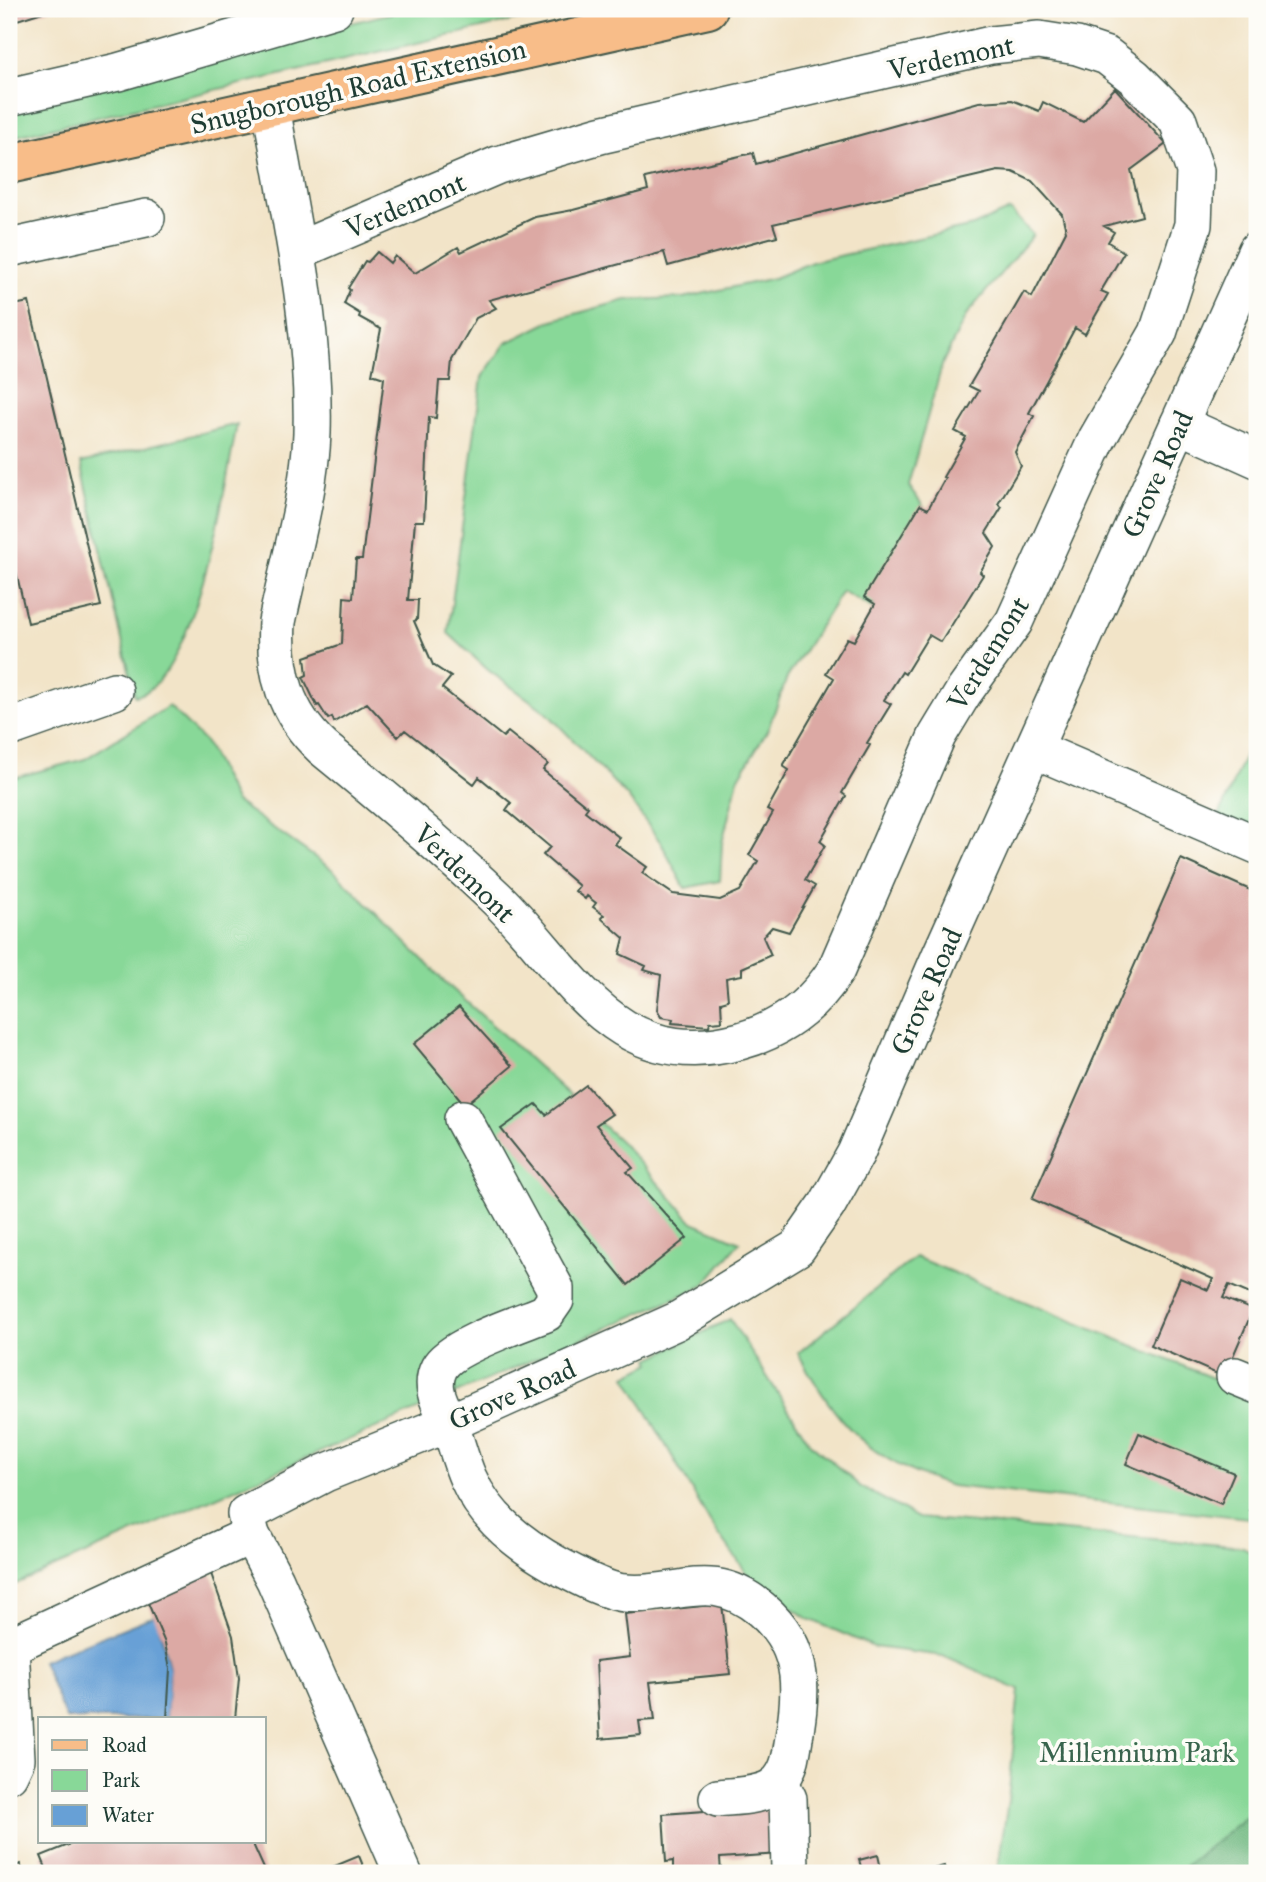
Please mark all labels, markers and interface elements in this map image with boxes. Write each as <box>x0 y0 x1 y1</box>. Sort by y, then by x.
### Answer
street label: Verdemont <box>884 27 1017 88</box>
street label: Snugborough Road Extension <box>187 31 529 142</box>
street label: Verdemont <box>339 164 471 247</box>
street label: Grove Road <box>1114 405 1201 543</box>
street label: Verdemont <box>939 590 1037 718</box>
street label: Verdemont <box>406 816 523 930</box>
street label: Grove Road <box>883 922 970 1060</box>
street label: Grove Road <box>443 1351 581 1438</box>
legend <box>38 1717 266 1843</box>
text: Road <box>102 1732 147 1758</box>
park label: Millennium Park <box>1039 1735 1235 1770</box>
text: Park <box>102 1767 140 1793</box>
text: Water <box>102 1802 154 1828</box>

